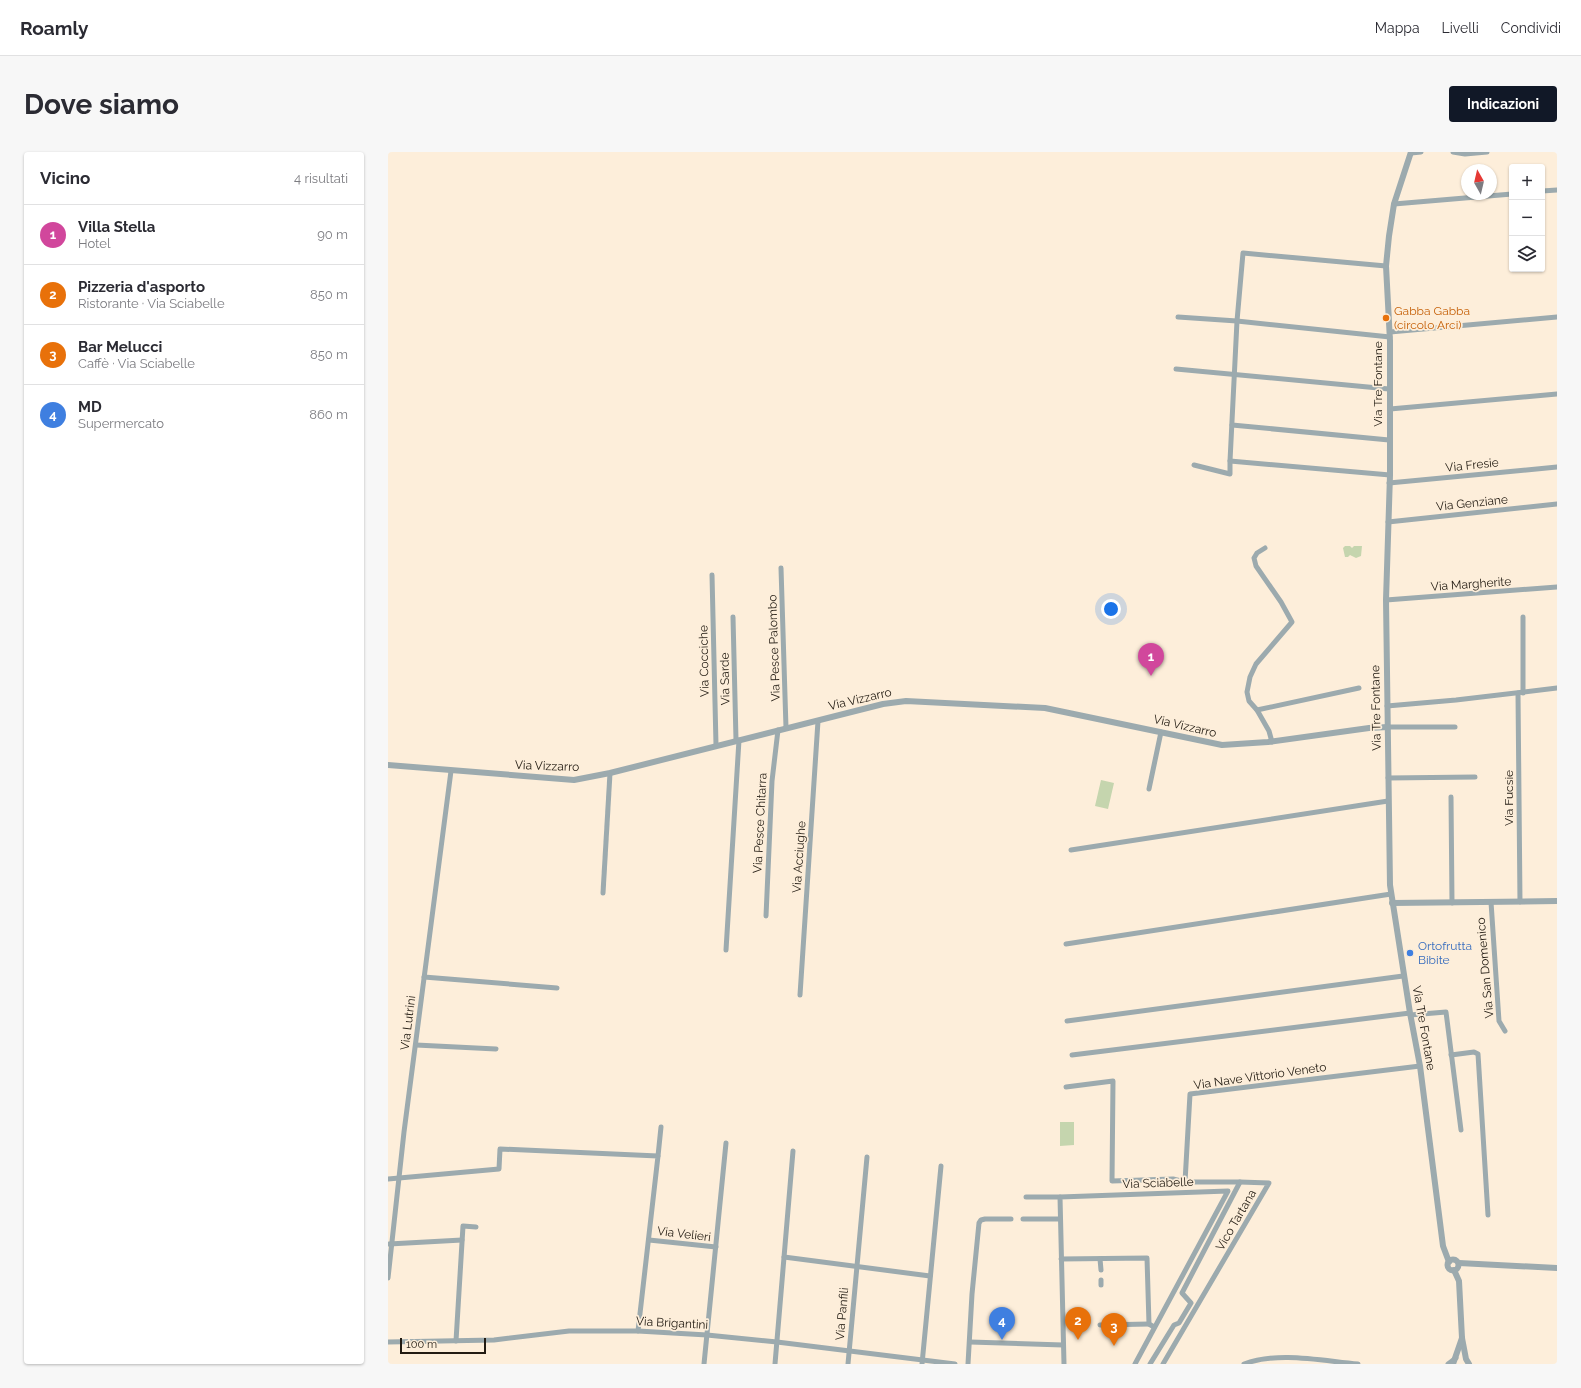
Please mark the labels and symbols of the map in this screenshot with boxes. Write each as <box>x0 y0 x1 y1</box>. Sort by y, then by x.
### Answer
north arrow <box>1461 164 1497 200</box>
place label: Gabba Gabba (circolo Arci) <box>1394 304 1470 332</box>
marker: Gabba Gabba (circolo Arci) <box>1381 313 1391 323</box>
street label: Via Tre Fontane <box>1371 341 1385 427</box>
street label: Via Fresie <box>1445 455 1499 475</box>
street label: Via Genziane <box>1435 492 1509 514</box>
street label: Via Margherite <box>1430 574 1512 594</box>
street label: Via Pesce Palombo <box>765 594 783 702</box>
your location <box>1101 599 1121 619</box>
street label: Via Cocciche <box>696 625 712 697</box>
pin: 1 <box>1138 643 1164 676</box>
street label: Via Sarde <box>718 653 732 705</box>
street label: Via Tre Fontane <box>1368 665 1384 751</box>
street label: Via Vizzarro <box>827 685 893 713</box>
street label: Via Vizzarro <box>1152 712 1218 740</box>
street label: Via Vizzarro <box>515 758 579 774</box>
street label: Via Fucsie <box>1502 770 1516 826</box>
street label: Via Pesce Chitarra <box>750 772 770 874</box>
street label: Via Acciughe <box>789 820 809 894</box>
street label: Via San Domenico <box>1474 917 1496 1019</box>
place label: Ortofrutta Bibite <box>1418 939 1472 967</box>
marker: Ortofrutta Bibite <box>1405 948 1415 958</box>
street label: Via Tre Fontane <box>1410 985 1438 1071</box>
street label: Via Lutrini <box>398 995 418 1051</box>
street label: Via Nave Vittorio Veneto <box>1193 1060 1327 1092</box>
street label: Via Sciabelle <box>1122 1175 1194 1191</box>
street label: Vico Tartana <box>1213 1187 1259 1253</box>
street label: Via Velieri <box>656 1224 712 1244</box>
street label: Via Panfili <box>833 1287 851 1341</box>
pin: 4 <box>989 1307 1015 1340</box>
pin: 2 <box>1065 1307 1091 1340</box>
pin: 3 <box>1101 1313 1127 1346</box>
street label: Via Brigantini <box>636 1314 708 1332</box>
scale bar <box>400 1336 486 1355</box>

